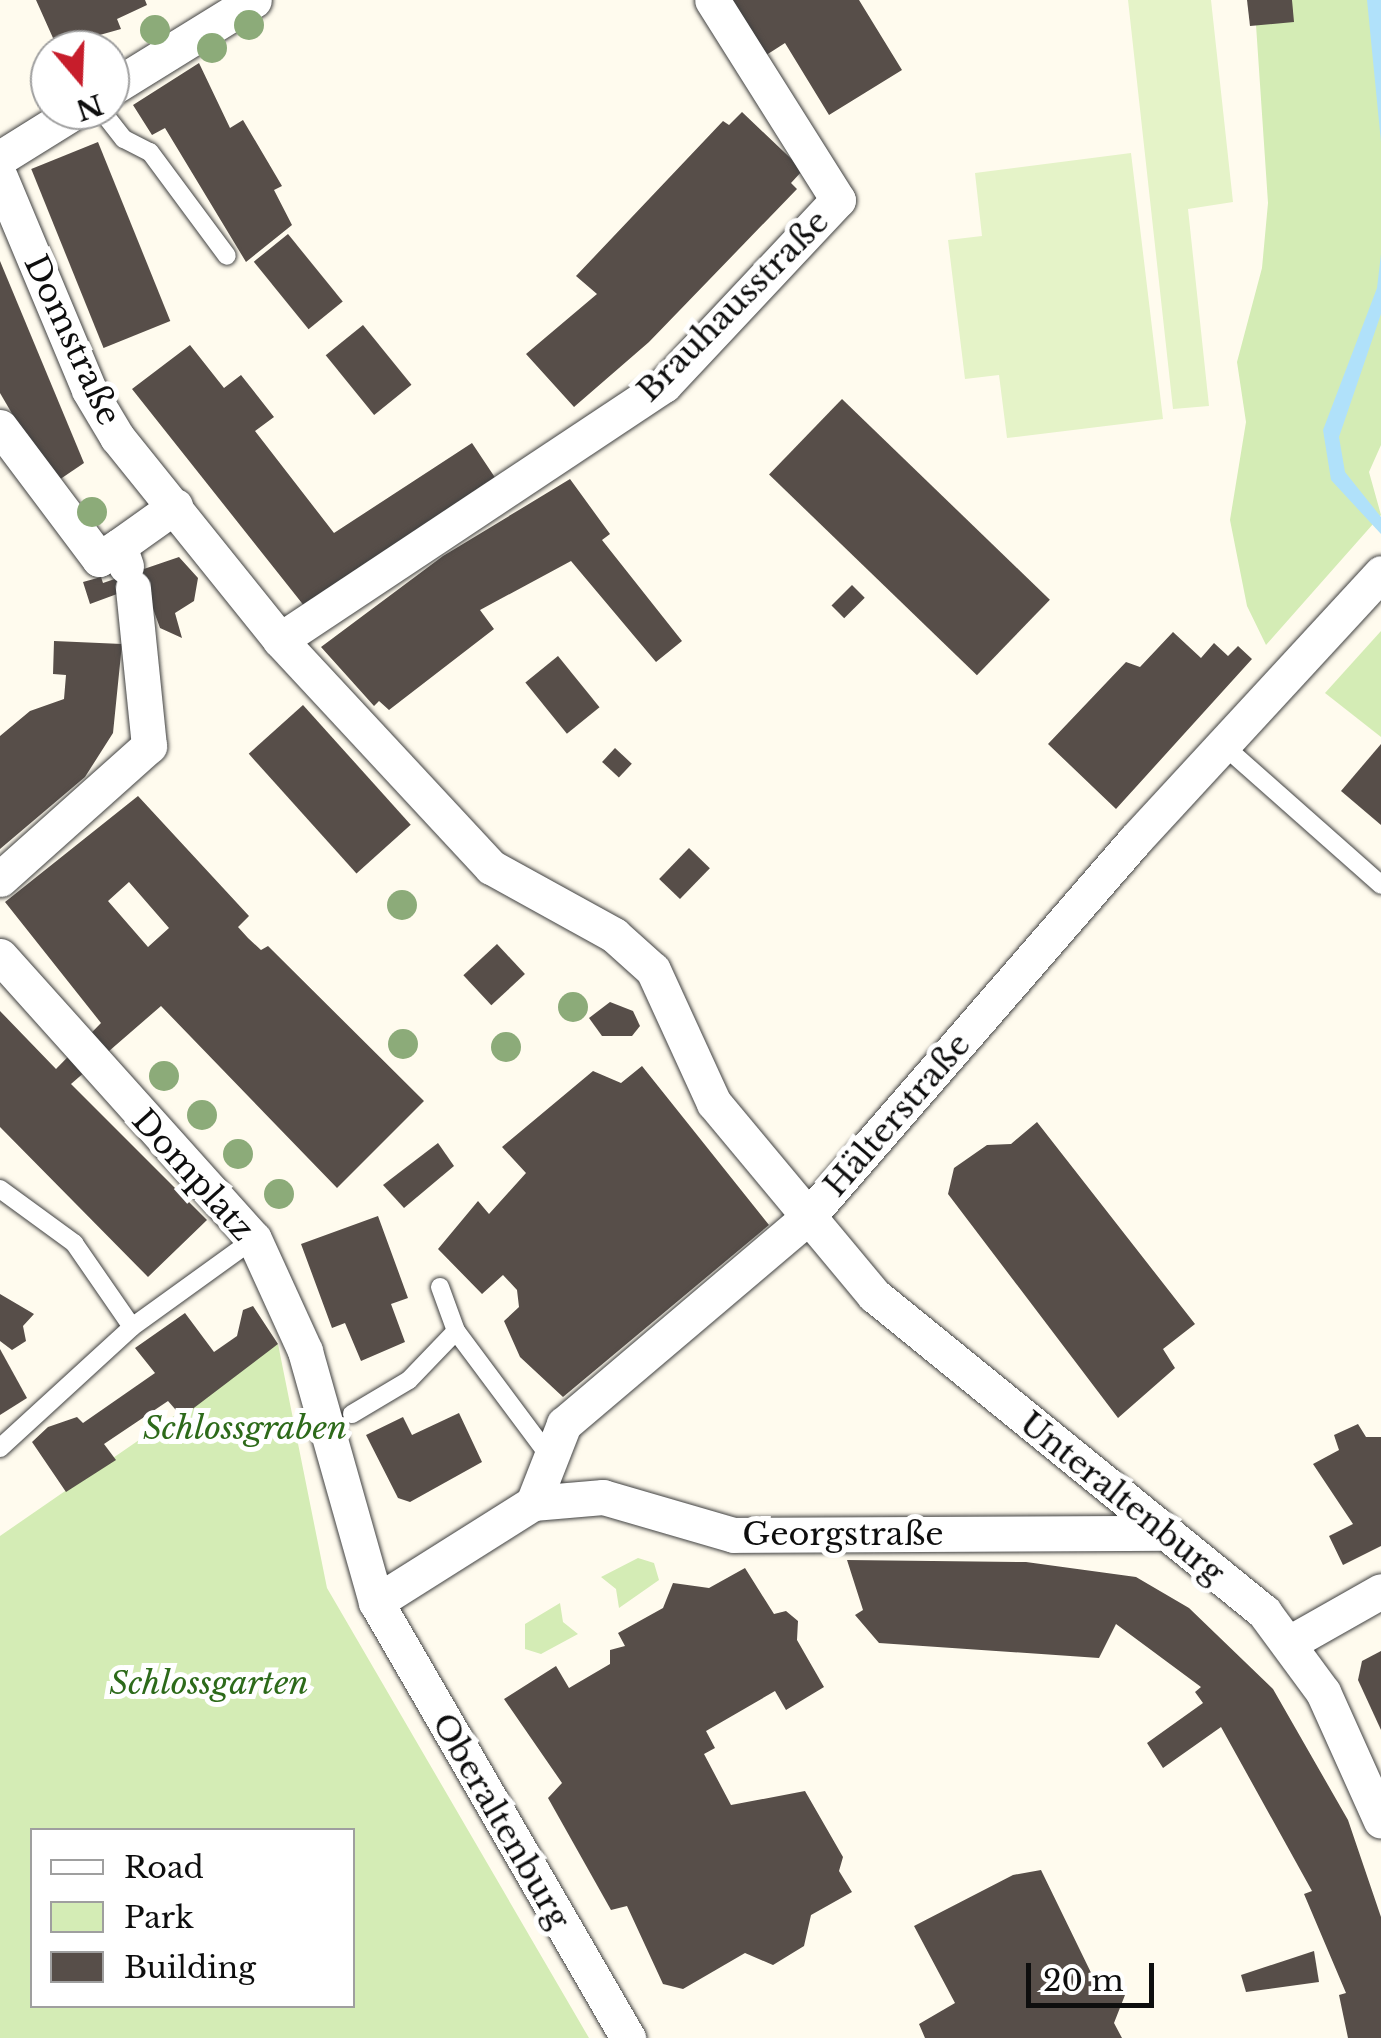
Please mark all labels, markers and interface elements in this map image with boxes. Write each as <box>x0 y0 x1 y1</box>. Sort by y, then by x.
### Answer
north arrow <box>30 30 130 130</box>
text: N <box>71 86 107 128</box>
street label: Brauhausstraße <box>629 202 837 410</box>
street label: Domstraße <box>16 249 128 431</box>
street label: Hälterstraße <box>816 1026 978 1204</box>
street label: Domplatz <box>124 1101 262 1249</box>
street label: Unteraltenburg <box>1012 1404 1232 1592</box>
park label: Schlossgraben <box>143 1409 347 1447</box>
street label: Georgstraße <box>742 1515 944 1553</box>
park label: Schlossgarten <box>109 1664 309 1702</box>
street label: Oberaltenburg <box>424 1707 578 1935</box>
legend <box>30 1828 355 2008</box>
text: Road <box>124 1849 204 1886</box>
text: Park <box>124 1899 194 1936</box>
scale bar <box>1031 1943 1158 2005</box>
text: Building <box>124 1949 256 1986</box>
text: 20 m <box>1043 1962 1124 1999</box>

